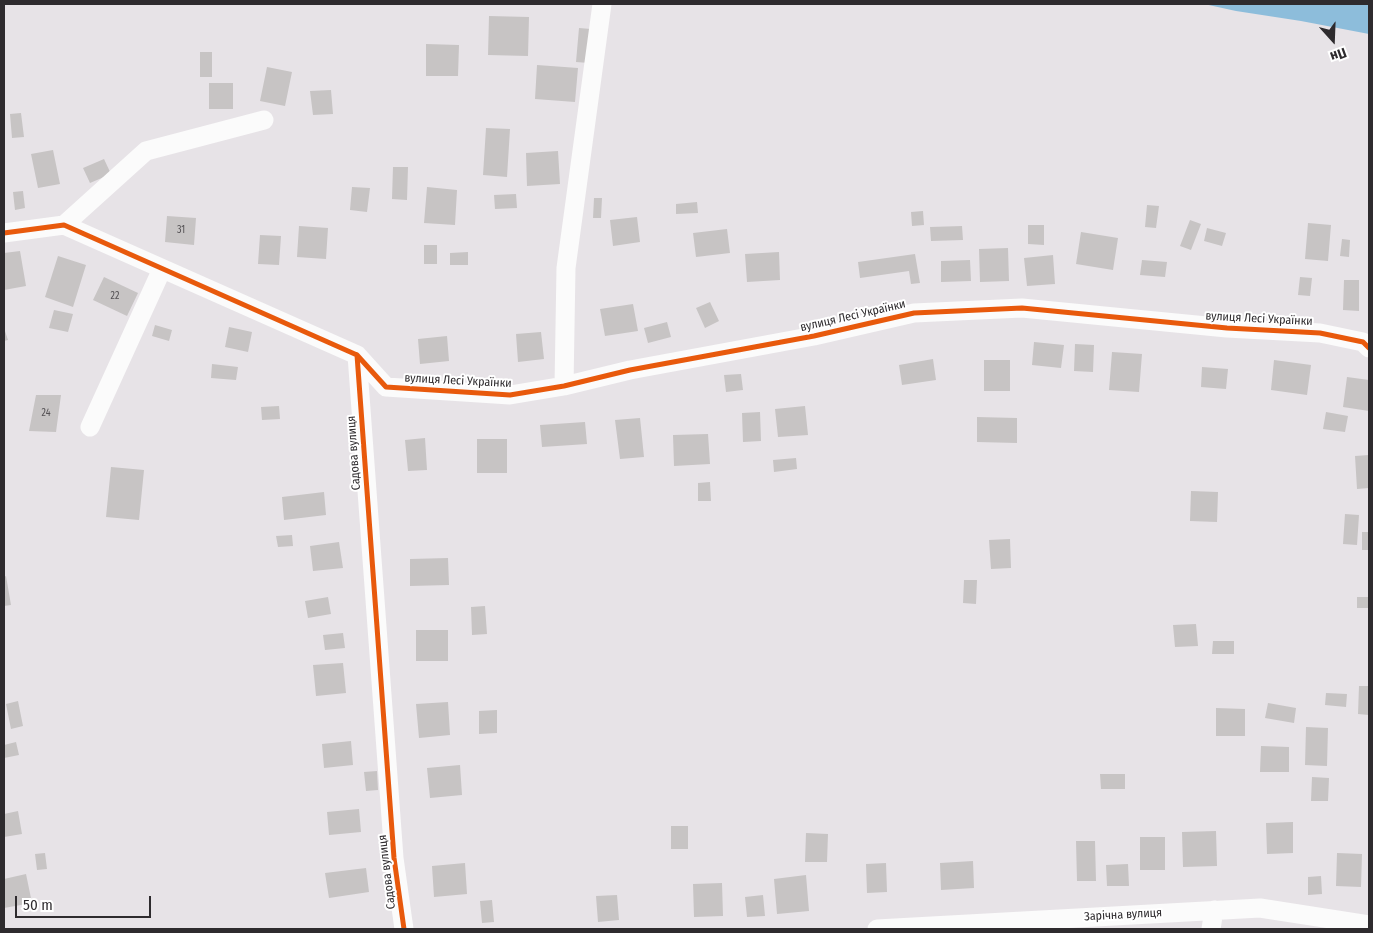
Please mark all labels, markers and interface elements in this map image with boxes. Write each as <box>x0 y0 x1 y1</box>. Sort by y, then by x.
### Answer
north arrow <box>1308 15 1358 65</box>
text: Пн <box>1328 44 1349 65</box>
house number: 31 <box>177 224 185 236</box>
house number: 22 <box>111 290 119 302</box>
street label: вулиця Лесі Українки <box>799 297 907 335</box>
street label: вулиця Лесі Українки <box>1205 309 1313 329</box>
street label: вулиця Лесі Українки <box>404 371 512 391</box>
house number: 24 <box>41 407 51 419</box>
street label: Садова вулиця <box>344 415 364 491</box>
street label: Садова вулиця <box>375 834 399 910</box>
scale bar <box>18 886 154 918</box>
text: 50 m <box>23 896 53 914</box>
street label: Зарічна вулиця <box>1084 906 1162 924</box>

